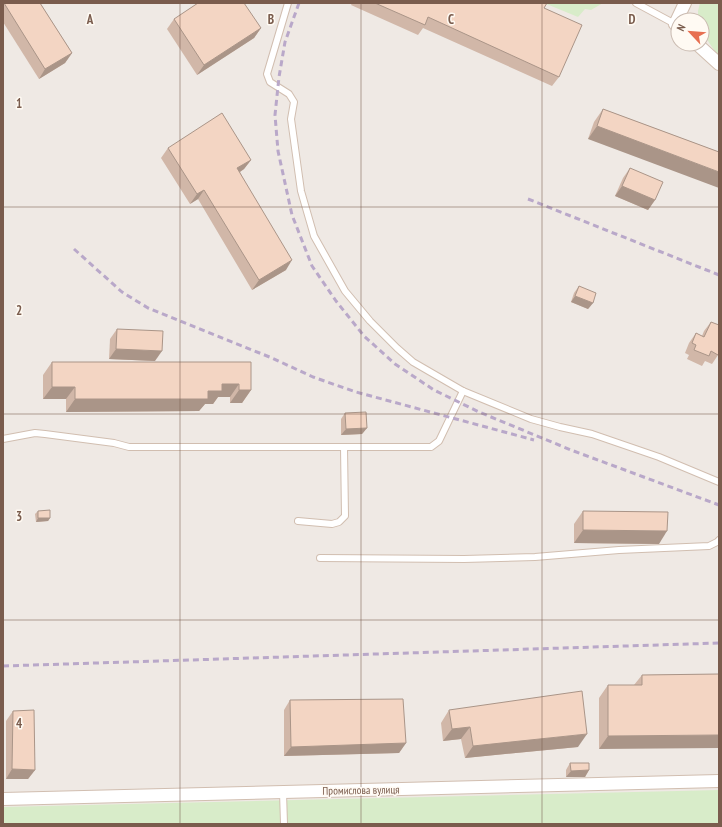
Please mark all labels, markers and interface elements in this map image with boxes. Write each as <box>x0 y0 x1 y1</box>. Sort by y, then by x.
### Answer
text: A <box>86 11 94 28</box>
text: B <box>268 11 274 28</box>
text: C <box>448 11 454 28</box>
text: D <box>629 11 636 28</box>
north arrow <box>670 12 710 52</box>
text: N <box>673 22 689 33</box>
text: 1 <box>16 95 22 112</box>
text: 2 <box>16 302 22 319</box>
text: 3 <box>16 508 22 525</box>
text: 4 <box>16 715 23 732</box>
street label: Промислова вулиця <box>322 782 400 798</box>

